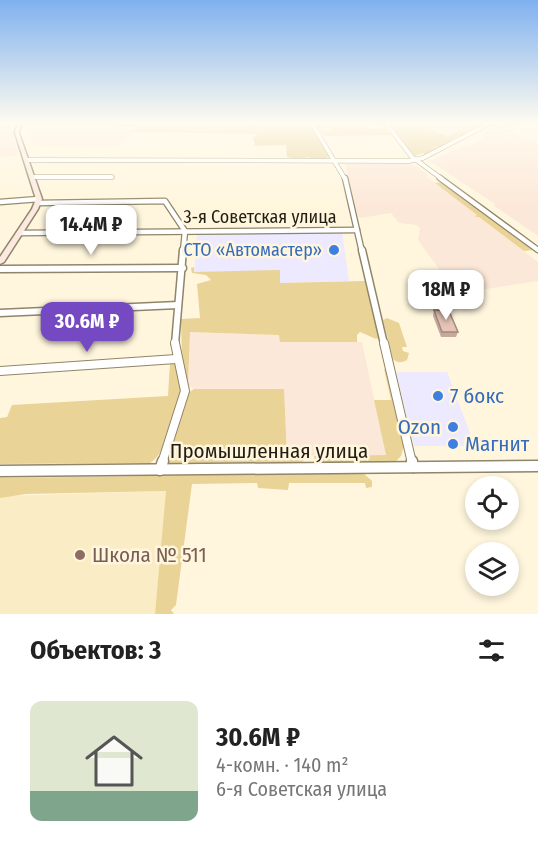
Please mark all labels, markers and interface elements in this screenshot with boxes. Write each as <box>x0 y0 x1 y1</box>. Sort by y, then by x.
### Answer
pin: 14.4M ₽ <box>36 205 146 256</box>
street label: 3-я Советская улица <box>183 206 337 228</box>
text: 14.4M ₽ <box>60 212 122 236</box>
place label: СТО «Автомастер» <box>184 239 322 261</box>
marker: СТО «Автомастер» <box>327 243 341 257</box>
pin: 18M ₽ <box>404 270 488 321</box>
text: 18M ₽ <box>422 277 470 301</box>
pin: 30.6M ₽ <box>32 302 142 353</box>
text: 30.6M ₽ <box>55 309 119 333</box>
place label: 7 бокс <box>450 383 504 409</box>
marker: 7 бокс <box>431 389 445 403</box>
place label: Ozon <box>398 414 441 440</box>
marker: Ozon <box>446 420 460 434</box>
place label: Магнит <box>465 431 530 457</box>
marker: Магнит <box>446 437 460 451</box>
street label: Промышленная улица <box>170 438 368 464</box>
map controls <box>465 476 519 596</box>
button: locate <box>465 476 519 530</box>
place label: Школа № 511 <box>92 542 207 568</box>
button: layers <box>465 542 519 596</box>
marker: Школа № 511 <box>73 548 87 562</box>
icon: filters <box>475 634 508 667</box>
text: Объектов: 3 <box>30 635 161 666</box>
text: 30.6M ₽ <box>216 722 300 753</box>
icon: home <box>78 725 150 797</box>
text: 4-комн. · 140 m² <box>216 753 349 777</box>
text: 6-я Советская улица <box>216 777 387 801</box>

